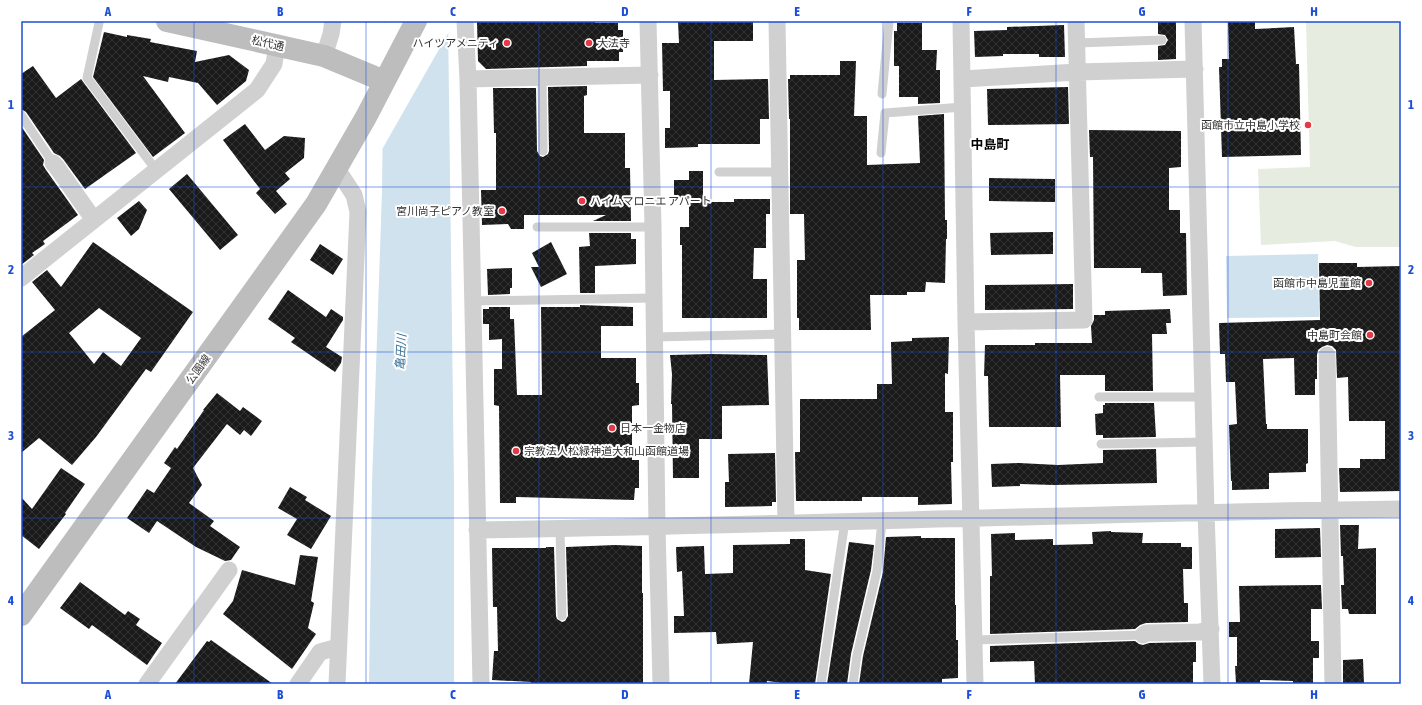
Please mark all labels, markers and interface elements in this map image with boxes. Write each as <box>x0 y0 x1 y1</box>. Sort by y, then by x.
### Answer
text: A <box>104 4 112 19</box>
text: B <box>277 4 284 19</box>
text: C <box>450 4 456 19</box>
text: D <box>621 4 629 19</box>
text: E <box>794 4 800 19</box>
text: F <box>966 4 972 19</box>
text: G <box>1139 4 1146 19</box>
text: H <box>1310 4 1318 19</box>
street label: 松代通 <box>251 33 285 53</box>
place label: ハイツアメニティ <box>412 37 499 49</box>
place label: 大法寺 <box>597 37 630 49</box>
marker: ハイツアメニティ <box>502 38 512 48</box>
marker: 大法寺 <box>584 38 594 48</box>
text: 1 <box>8 97 14 112</box>
text: 1 <box>1408 97 1414 112</box>
place label: 函館市立中島小学校 <box>1201 119 1300 131</box>
marker: 函館市立中島小学校 <box>1303 120 1313 130</box>
district label: 中島町 <box>970 137 1010 152</box>
place label: ハイムマロニエ アパート <box>590 195 712 207</box>
marker: ハイムマロニエ アパート <box>577 196 587 206</box>
place label: 宮川尚子ピアノ教室 <box>396 205 494 217</box>
marker: 宮川尚子ピアノ教室 <box>497 206 507 216</box>
text: 2 <box>8 262 14 277</box>
text: 2 <box>1408 262 1414 277</box>
place label: 函館市中島児童館 <box>1273 277 1361 289</box>
marker: 函館市中島児童館 <box>1364 278 1374 288</box>
place label: 中島町会館 <box>1307 329 1362 341</box>
marker: 中島町会館 <box>1365 330 1375 340</box>
water label: 亀田川 <box>393 332 409 370</box>
street label: 公園線 <box>183 352 213 386</box>
place label: 日本一金物店 <box>620 422 686 434</box>
marker: 日本一金物店 <box>607 423 617 433</box>
text: 3 <box>8 428 14 443</box>
text: 3 <box>1408 428 1414 443</box>
place label: 宗教法人松緑神道大和山函館道場 <box>524 445 689 457</box>
marker: 宗教法人松緑神道大和山函館道場 <box>511 446 521 456</box>
text: 4 <box>7 593 14 608</box>
text: 4 <box>1407 593 1414 608</box>
text: A <box>104 687 112 702</box>
text: B <box>277 687 284 702</box>
text: C <box>450 687 456 702</box>
text: D <box>621 687 629 702</box>
text: E <box>794 687 800 702</box>
text: F <box>966 687 972 702</box>
text: G <box>1139 687 1146 702</box>
text: H <box>1310 687 1318 702</box>

